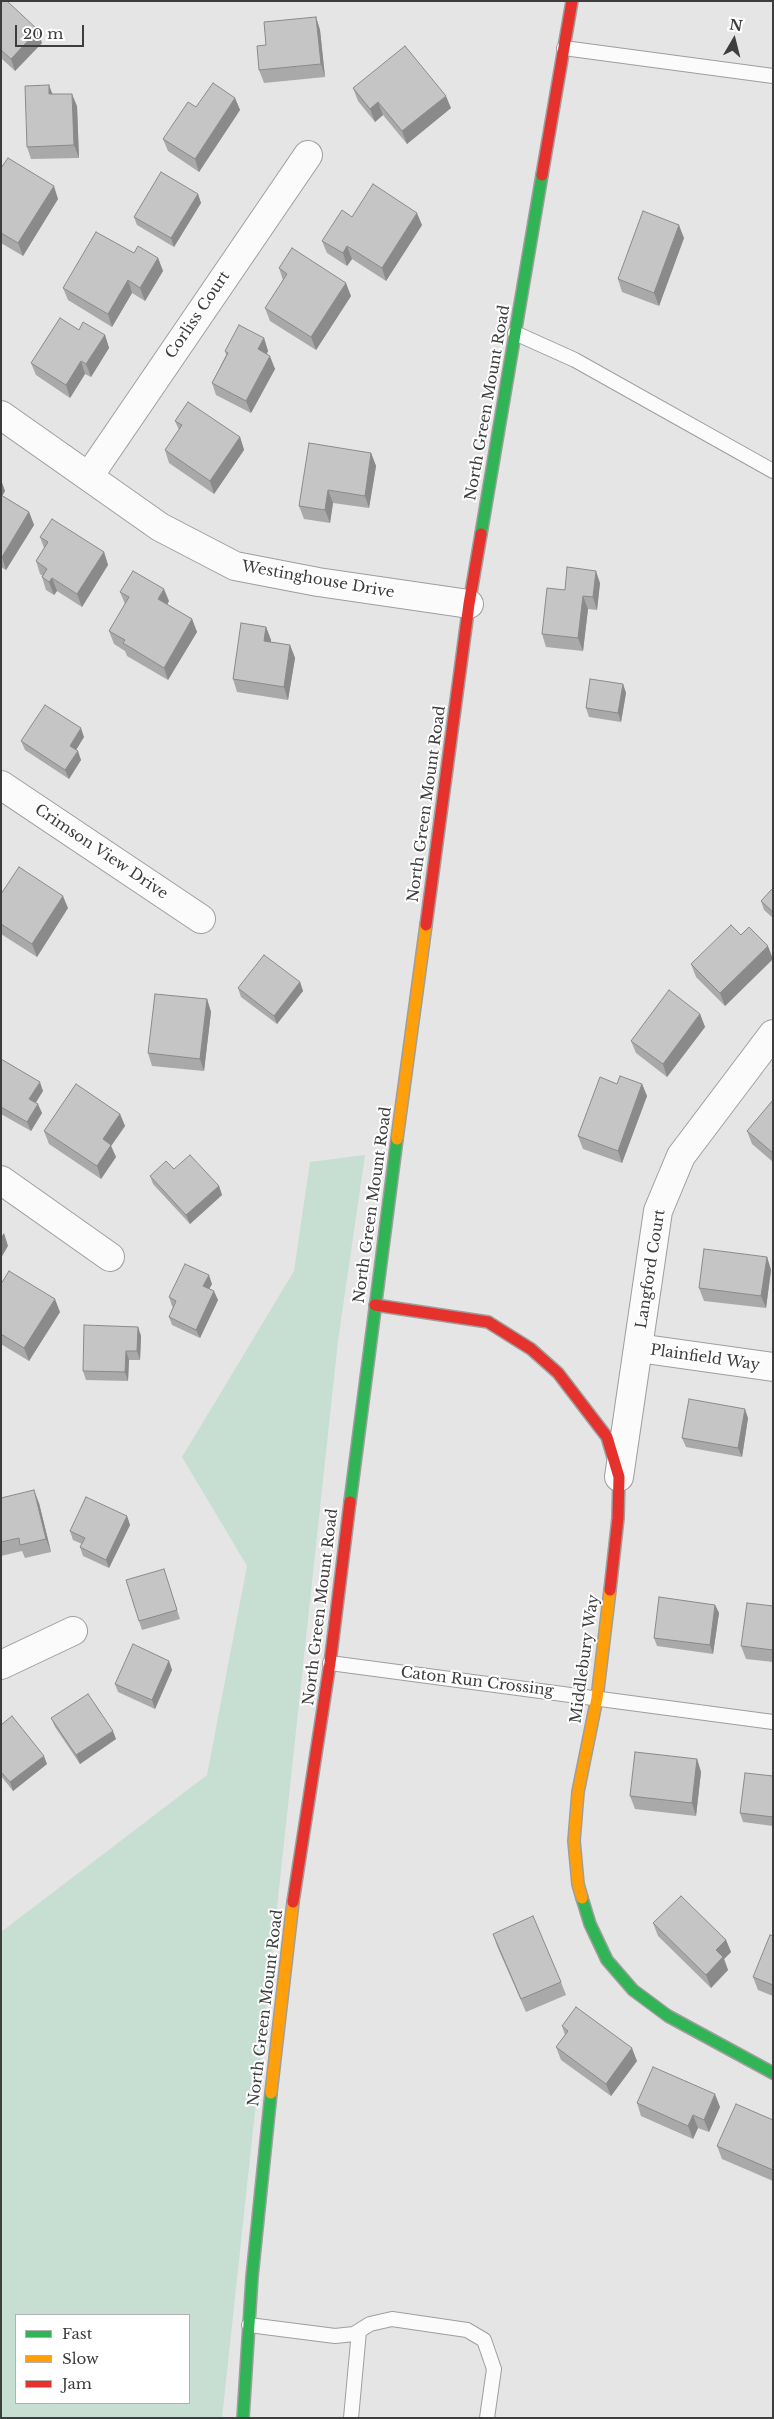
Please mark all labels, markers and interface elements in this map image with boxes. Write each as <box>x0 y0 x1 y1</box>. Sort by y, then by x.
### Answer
scale bar <box>18 15 86 47</box>
north arrow <box>709 15 759 65</box>
text: N <box>728 15 744 35</box>
text: 20 m <box>23 24 63 43</box>
street label: Corliss Court <box>162 268 234 362</box>
street label: North Green Mount Road <box>462 304 514 502</box>
street label: Westinghouse Drive <box>240 558 396 602</box>
street label: North Green Mount Road <box>404 705 450 903</box>
street label: Crimson View Drive <box>31 801 171 903</box>
street label: North Green Mount Road <box>350 1106 396 1304</box>
street label: Langford Court <box>633 1208 669 1330</box>
street label: Plainfield Way <box>649 1341 761 1375</box>
street label: North Green Mount Road <box>300 1508 342 1706</box>
street label: Middlebury Way <box>567 1593 603 1725</box>
street label: Caton Run Crossing <box>400 1664 554 1700</box>
street label: North Green Mount Road <box>245 1909 287 2107</box>
legend <box>15 2314 190 2404</box>
text: Fast <box>62 2324 92 2343</box>
text: Slow <box>62 2349 99 2368</box>
text: Jam <box>62 2374 92 2393</box>

